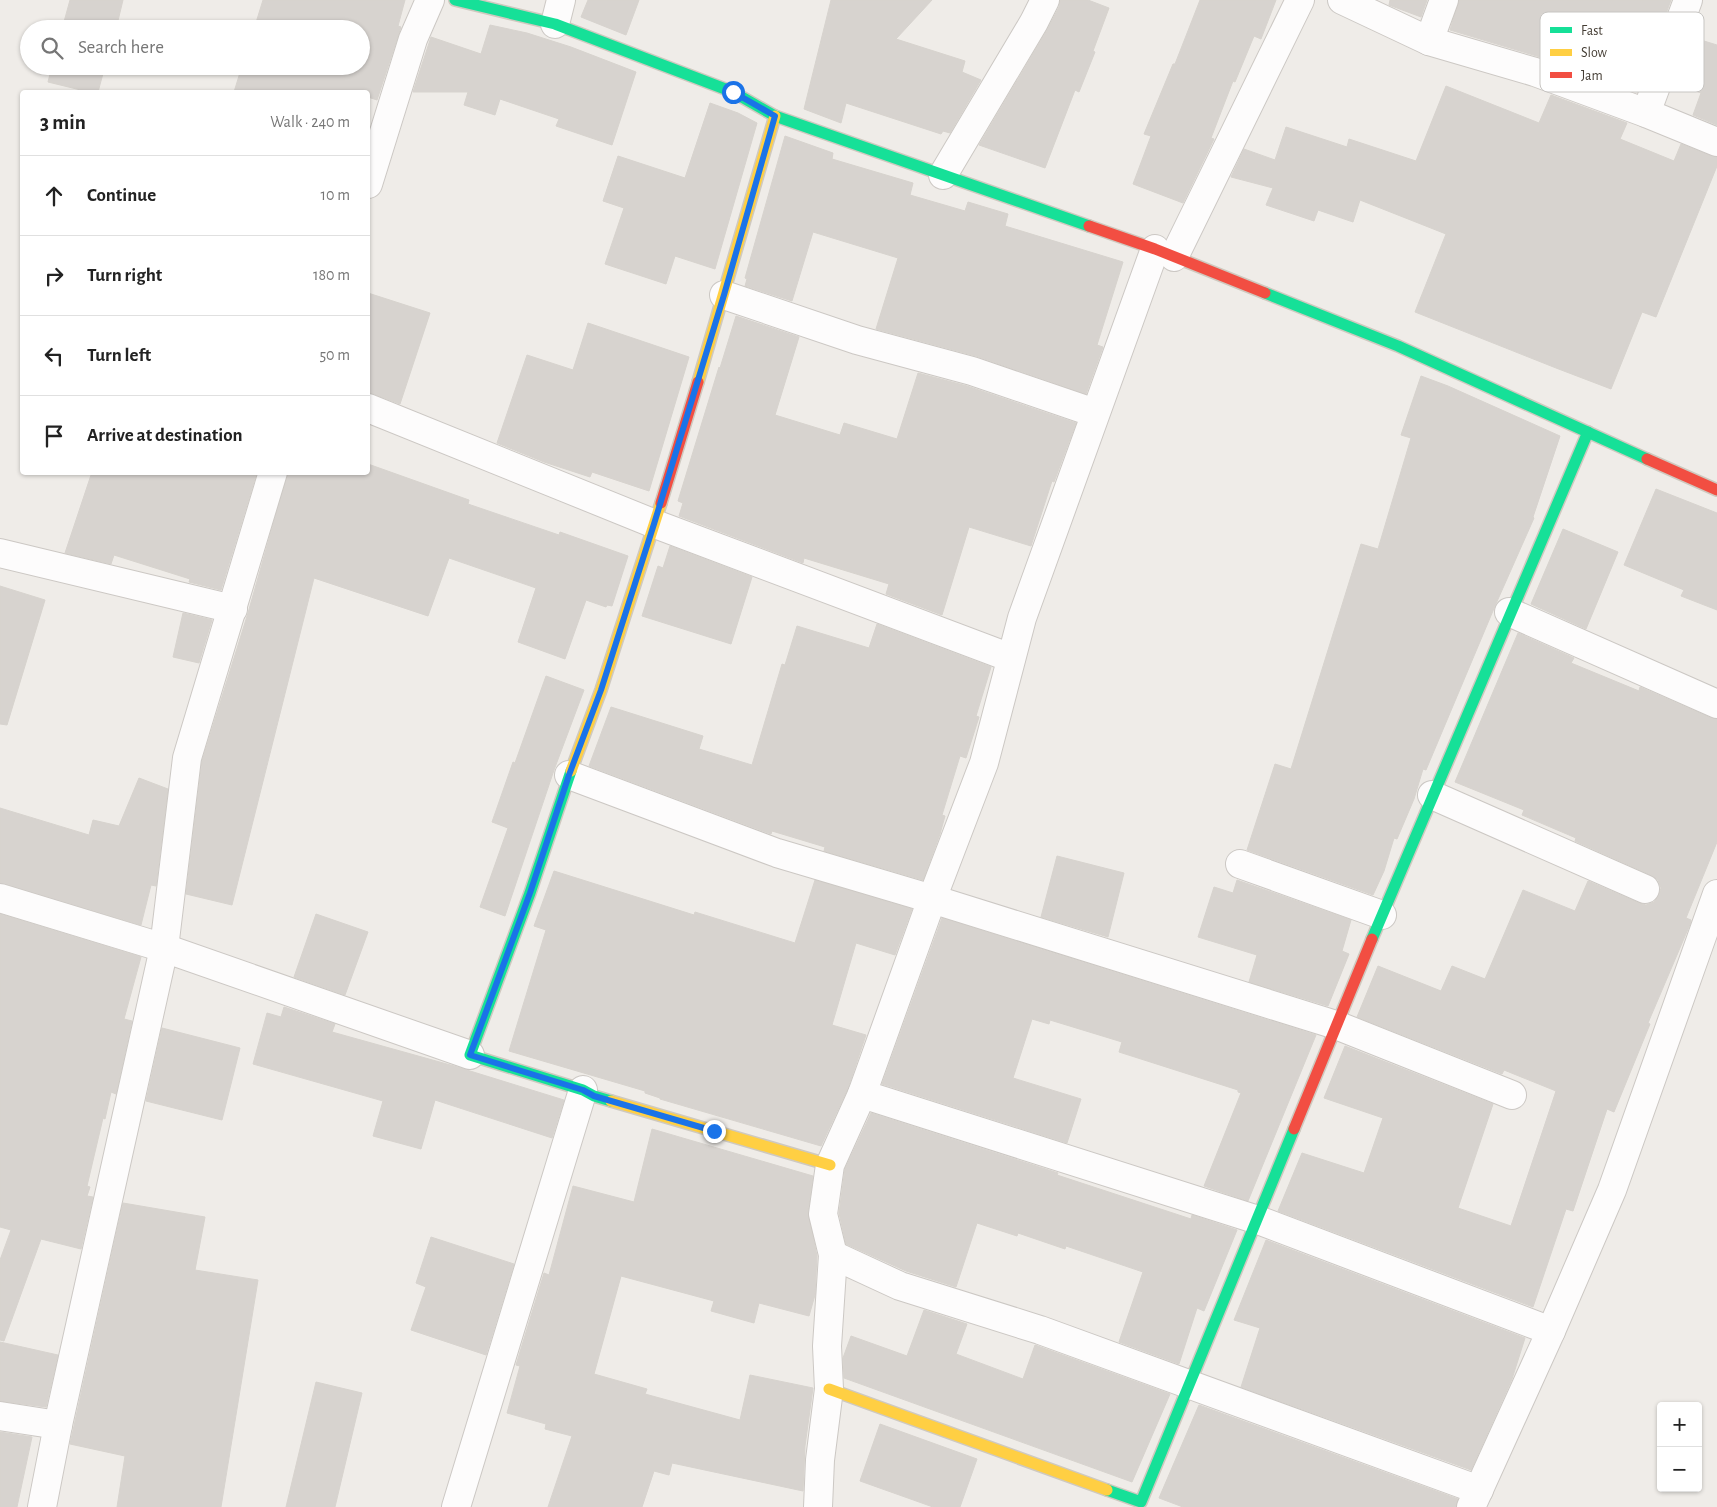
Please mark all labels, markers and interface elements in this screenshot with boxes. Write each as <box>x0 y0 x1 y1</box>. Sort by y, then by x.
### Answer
legend <box>1540 12 1704 92</box>
search box <box>20 20 370 75</box>
text: Fast <box>1581 24 1603 38</box>
icon: search <box>38 34 66 62</box>
text: Search here <box>78 38 164 57</box>
text: Slow <box>1581 46 1608 60</box>
text: Jam <box>1581 69 1603 83</box>
route start <box>722 81 745 104</box>
text: 3 min <box>40 112 86 133</box>
text: Walk · 240 m <box>270 114 350 130</box>
icon: ahead <box>40 182 68 210</box>
text: Continue <box>87 186 156 205</box>
text: 10 m <box>321 187 350 203</box>
icon: right <box>40 262 68 290</box>
text: Turn right <box>87 266 162 285</box>
text: 180 m <box>313 267 350 283</box>
icon: left <box>40 342 68 370</box>
text: Turn left <box>87 346 151 365</box>
text: 50 m <box>319 347 350 363</box>
icon: arrive <box>40 422 68 450</box>
text: Arrive at destination <box>87 426 243 445</box>
route end <box>703 1120 726 1143</box>
map controls <box>1657 1402 1702 1492</box>
button: + <box>1657 1402 1702 1447</box>
button: − <box>1657 1447 1702 1492</box>

